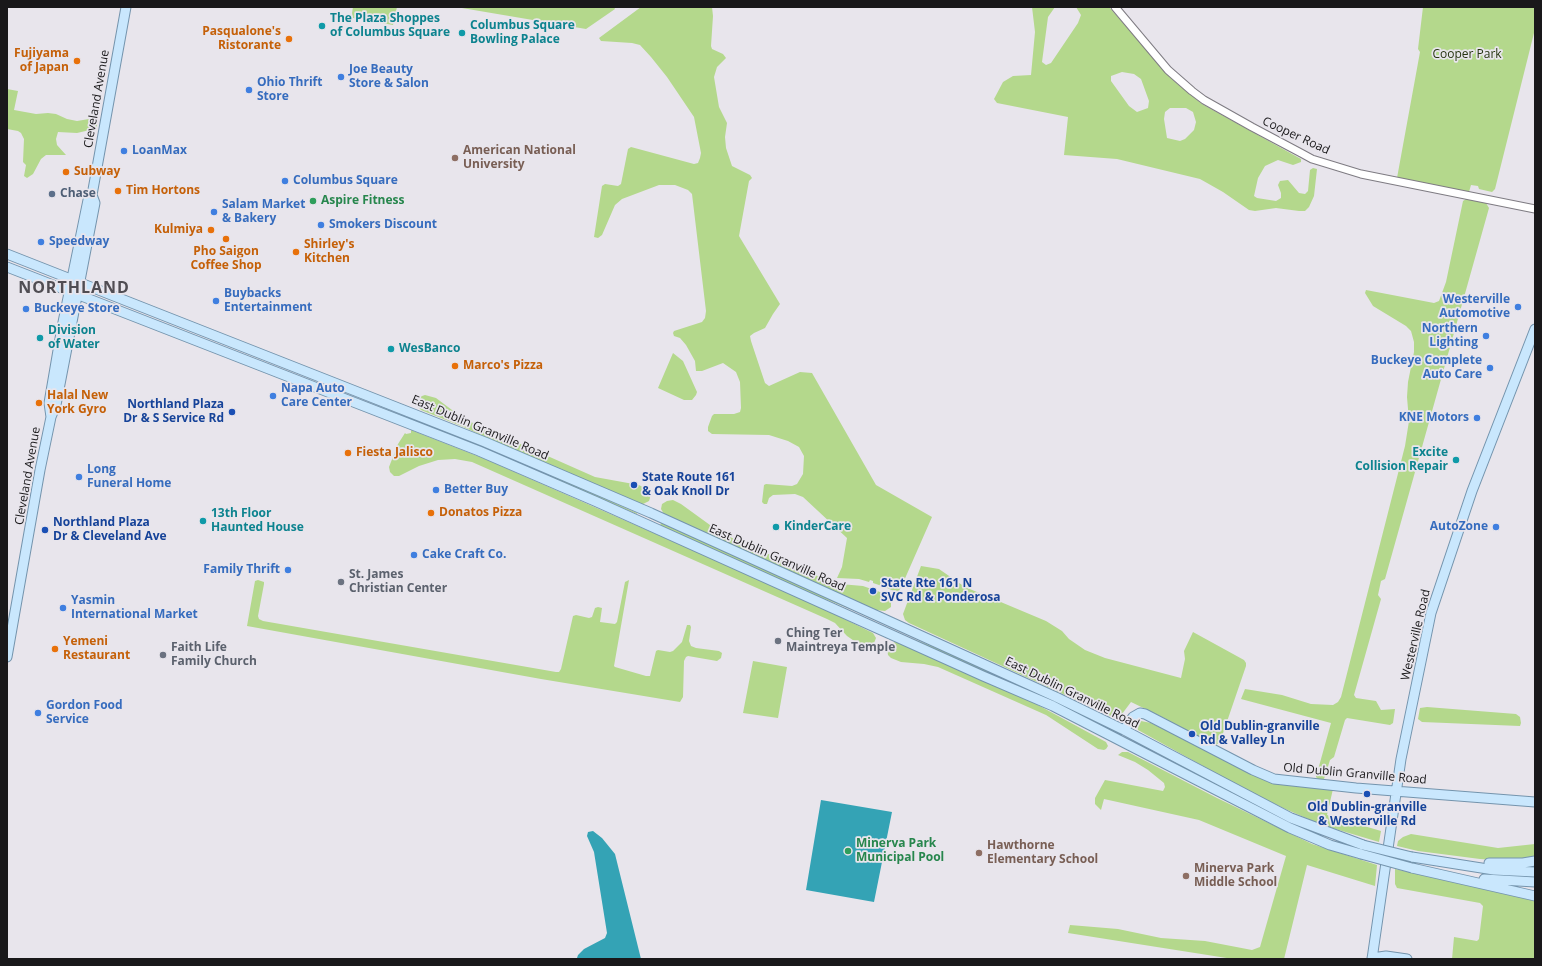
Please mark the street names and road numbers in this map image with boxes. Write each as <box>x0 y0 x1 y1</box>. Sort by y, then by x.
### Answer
street label: Cleveland Avenue <box>81 49 113 149</box>
street label: Cooper Road <box>1260 114 1332 158</box>
street label: East Dublin Granville Road <box>409 393 551 463</box>
street label: Cleveland Avenue <box>12 426 44 526</box>
street label: East Dublin Granville Road <box>707 521 847 595</box>
street label: Westerville Road <box>1399 588 1433 682</box>
street label: East Dublin Granville Road <box>1003 654 1141 732</box>
street label: Old Dublin Granville Road <box>1283 761 1427 787</box>

